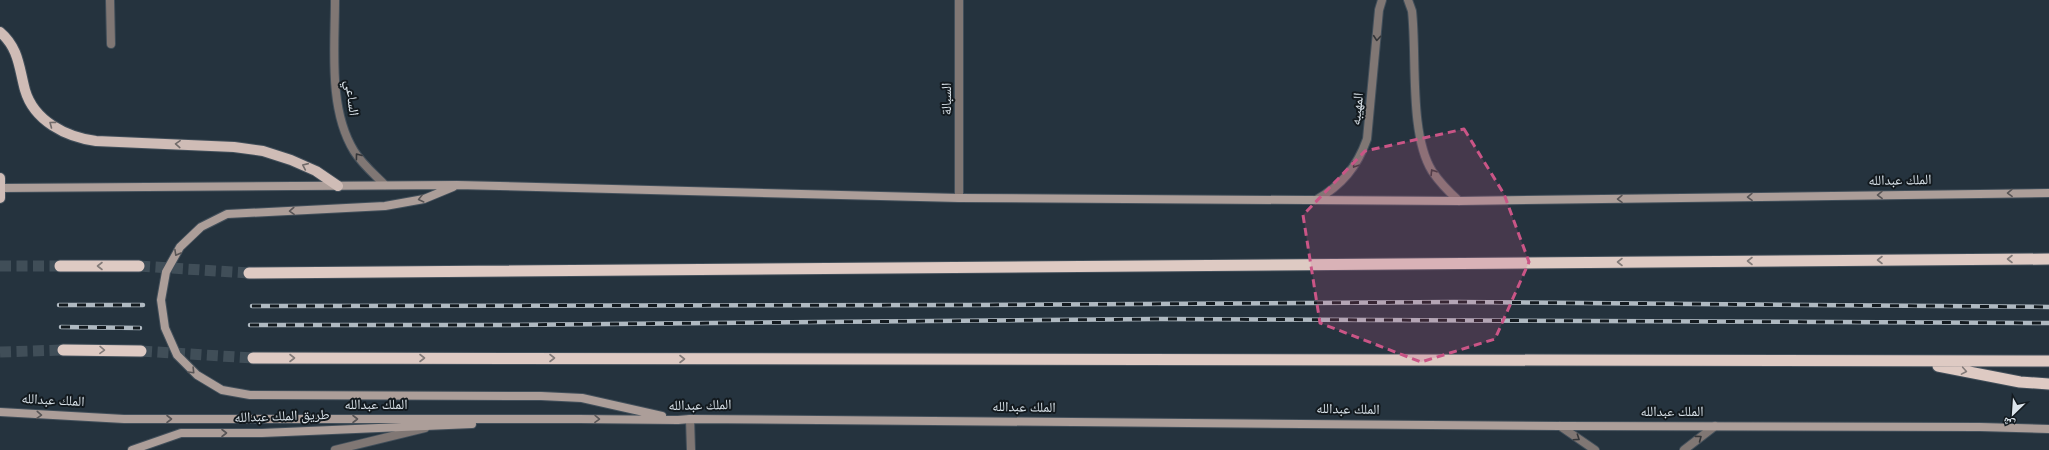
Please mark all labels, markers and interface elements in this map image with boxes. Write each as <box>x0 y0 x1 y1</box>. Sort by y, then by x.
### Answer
one-way arrow <box>1373 35 1382 41</box>
street label: الساعي <box>339 79 363 117</box>
street label: السبالة <box>938 83 955 115</box>
street label: المهيبه <box>1347 92 1367 126</box>
one-way arrow <box>49 122 56 129</box>
one-way arrow <box>175 140 181 149</box>
one-way arrow <box>356 154 363 161</box>
one-way arrow <box>1352 161 1360 168</box>
one-way arrow <box>301 163 309 171</box>
one-way arrow <box>1431 169 1438 176</box>
street label: الملك عبدالله <box>1868 171 1932 189</box>
one-way arrow <box>2007 189 2013 197</box>
one-way arrow <box>1877 191 1883 199</box>
one-way arrow <box>1747 193 1753 201</box>
one-way arrow <box>418 194 425 203</box>
one-way arrow <box>1617 195 1623 203</box>
one-way arrow <box>289 207 295 215</box>
one-way arrow <box>174 249 181 256</box>
one-way arrow <box>2007 255 2013 263</box>
one-way arrow <box>1877 256 1883 264</box>
one-way arrow <box>1747 257 1753 265</box>
one-way arrow <box>1617 258 1623 266</box>
one-way arrow <box>97 262 103 270</box>
one-way arrow <box>99 346 105 354</box>
one-way arrow <box>289 354 295 362</box>
one-way arrow <box>419 354 425 362</box>
one-way arrow <box>549 354 555 362</box>
one-way arrow <box>679 355 685 363</box>
one-way arrow <box>187 366 195 374</box>
one-way arrow <box>1961 366 1967 375</box>
street label: الملك عبدالله <box>21 390 85 410</box>
north arrow <box>1993 394 2033 434</box>
street label: الملك عبدالله <box>344 396 408 413</box>
street label: الملك عبدالله <box>668 396 732 414</box>
street label: الملك عبدالله <box>992 398 1056 416</box>
street label: الملك عبدالله <box>1316 400 1380 418</box>
street label: الملك عبدالله <box>1640 403 1704 420</box>
street label: طريق الملك عبدالله <box>234 406 330 427</box>
one-way arrow <box>36 410 42 419</box>
text: ش <box>2001 413 2017 431</box>
one-way arrow <box>166 415 172 423</box>
one-way arrow <box>352 415 358 423</box>
one-way arrow <box>594 415 600 423</box>
one-way arrow <box>221 429 227 437</box>
one-way arrow <box>1573 433 1580 441</box>
one-way arrow <box>1695 435 1702 442</box>

